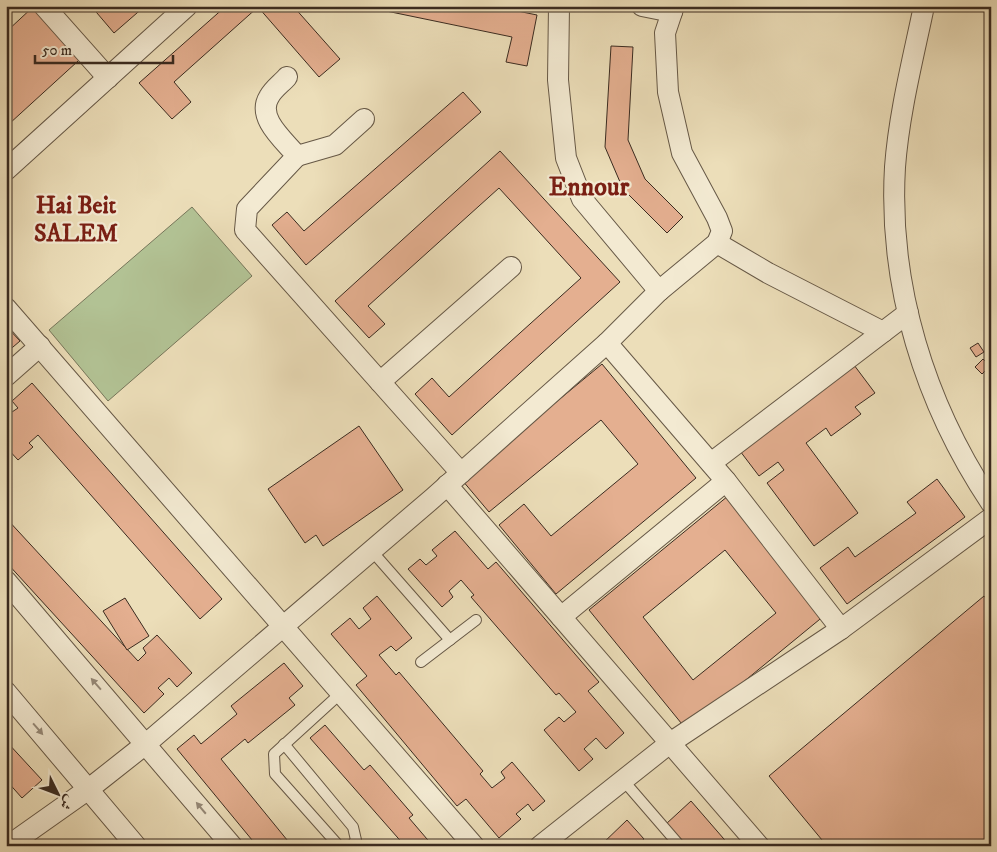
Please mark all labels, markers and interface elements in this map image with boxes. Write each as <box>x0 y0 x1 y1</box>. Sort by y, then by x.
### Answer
scale bar <box>35 32 172 64</box>
text: 50 m <box>42 41 72 60</box>
district label: Ennour <box>549 171 630 204</box>
district label: Hai Beit SALEM <box>34 191 118 249</box>
one-way arrow <box>90 678 101 691</box>
one-way arrow <box>32 722 44 734</box>
north arrow <box>32 770 82 820</box>
text: ش <box>56 791 78 813</box>
one-way arrow <box>195 802 206 815</box>

